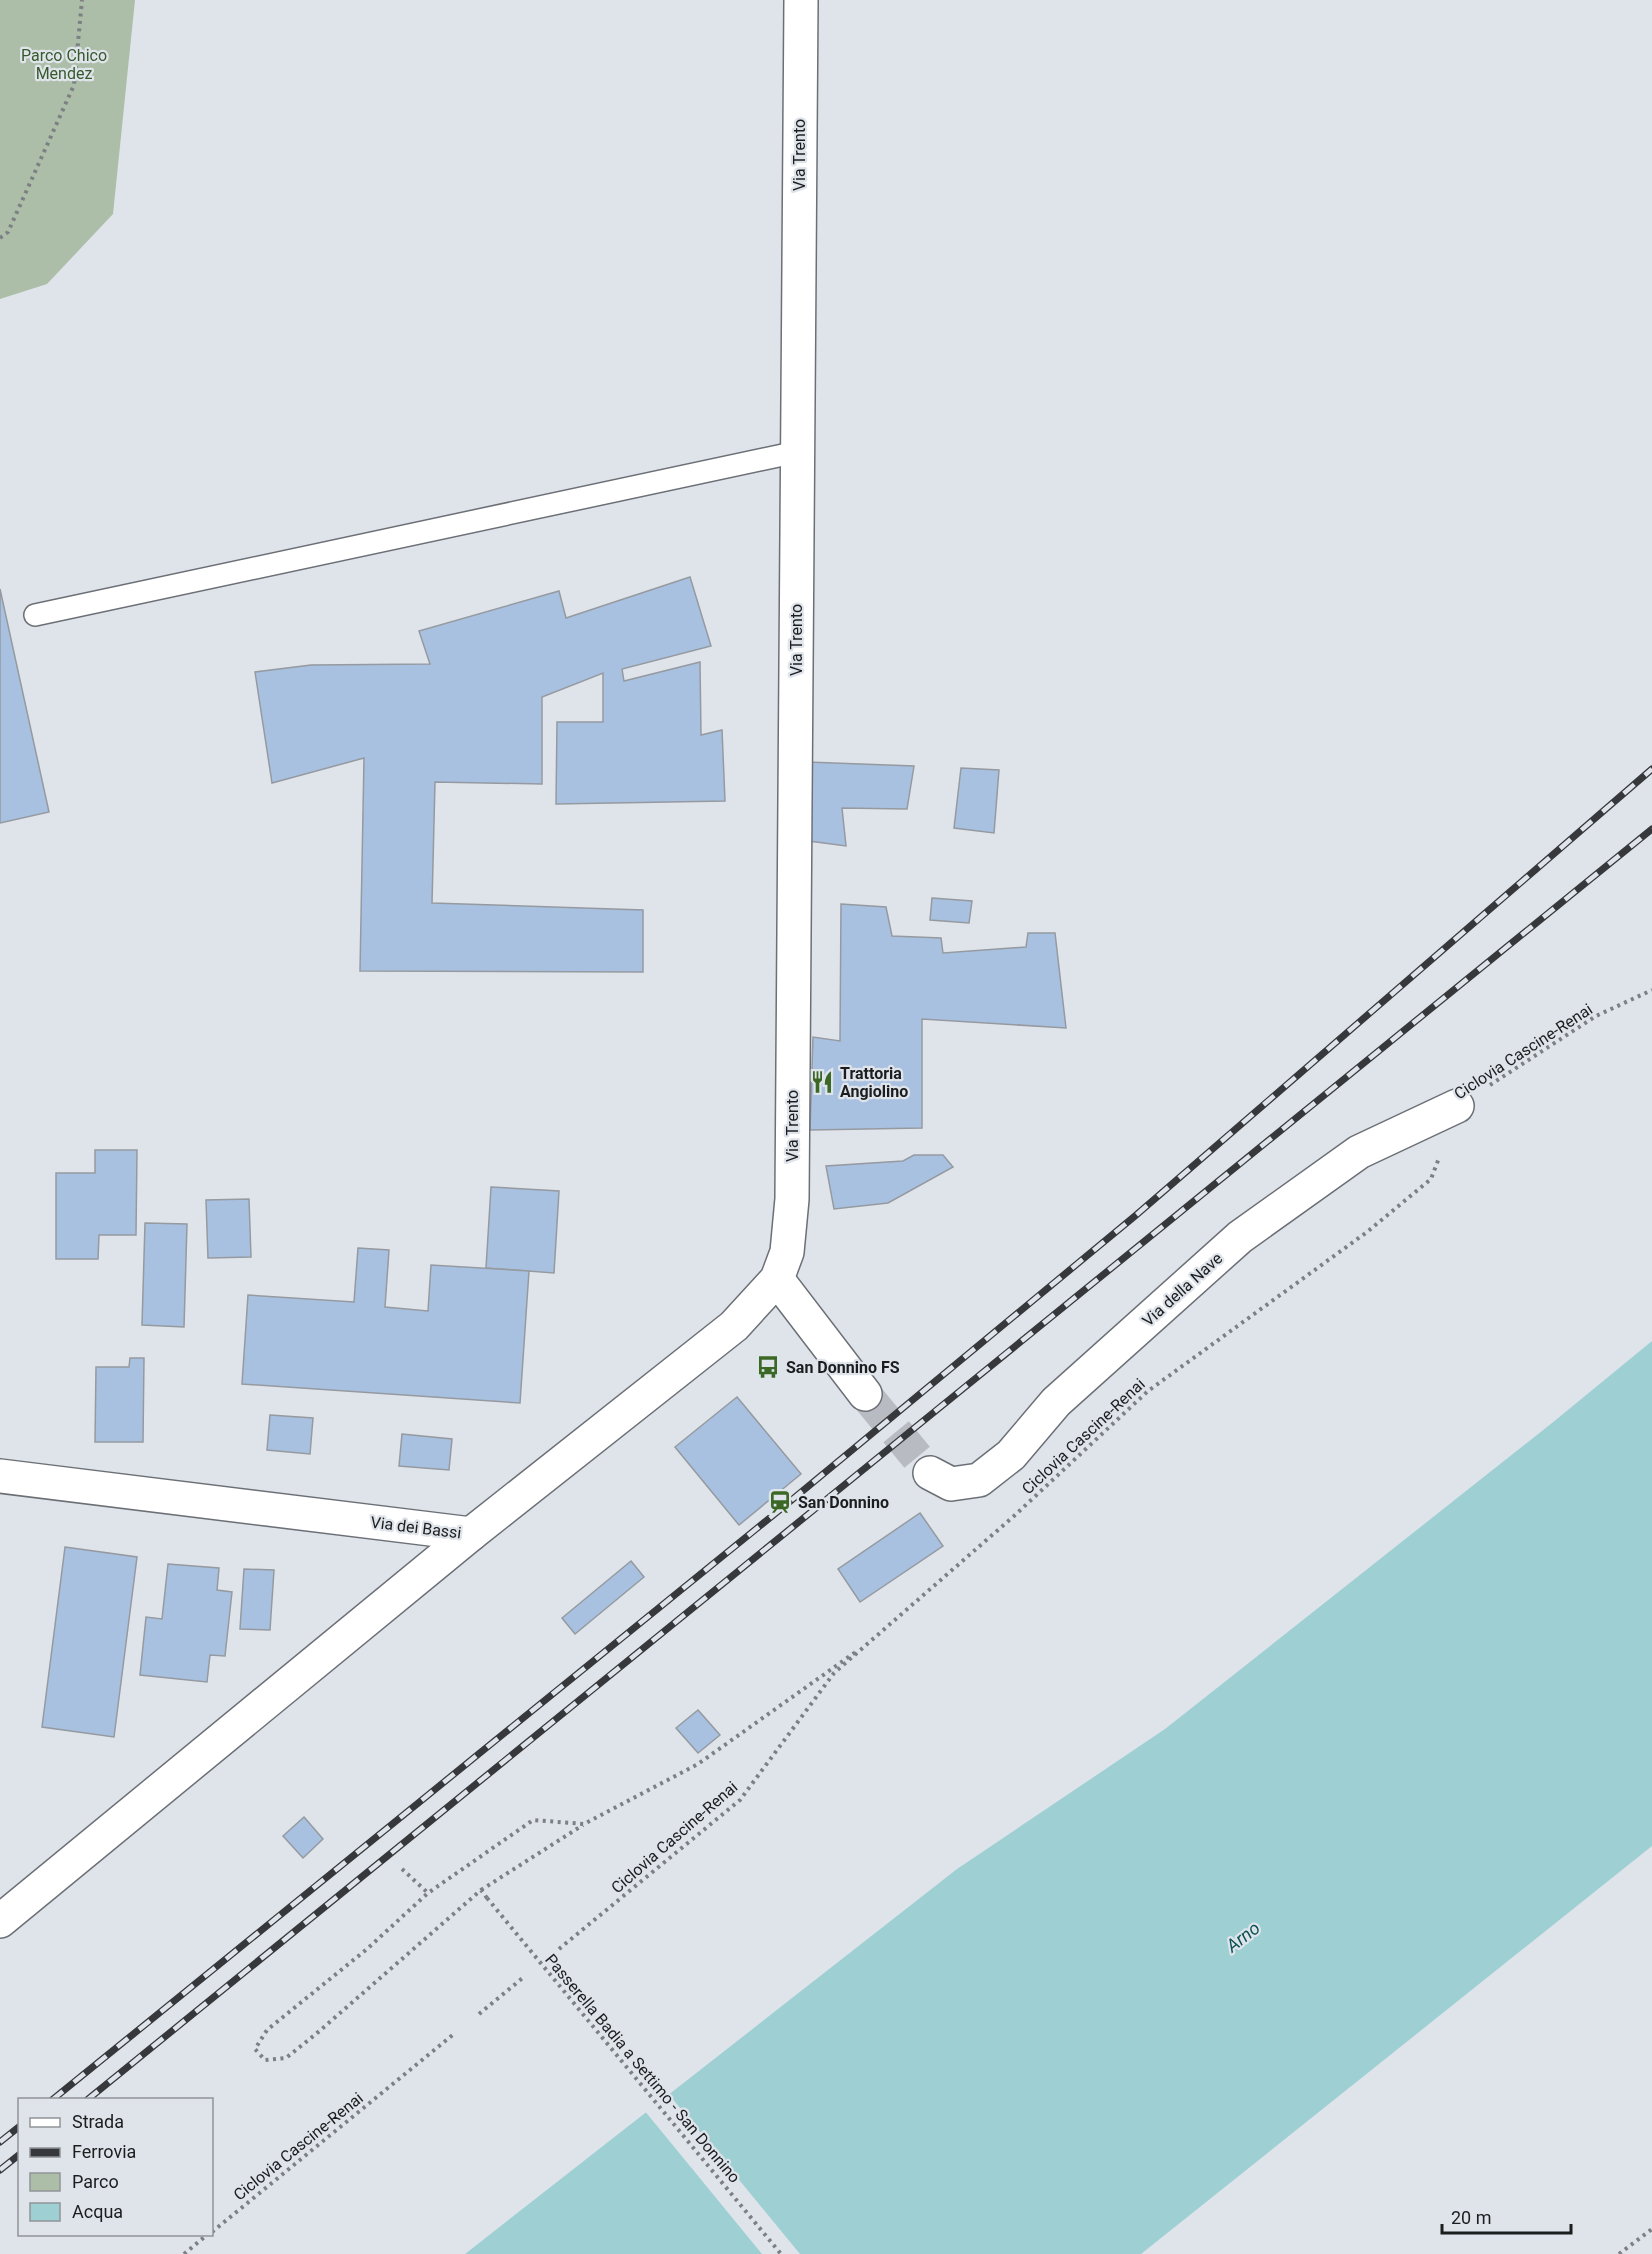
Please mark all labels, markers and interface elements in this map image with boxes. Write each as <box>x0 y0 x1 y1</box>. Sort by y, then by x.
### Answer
park label: Parco Chico Mendez <box>21 46 107 83</box>
street label: Via Trento <box>790 119 809 191</box>
street label: Via Trento <box>787 604 806 676</box>
street label: Ciclovia Cascine-Renai <box>1451 1000 1596 1103</box>
place label: Trattoria Angiolino <box>840 1064 908 1101</box>
restaurant icon: Trattoria Angiolino <box>809 1069 835 1095</box>
street label: Via Trento <box>783 1090 802 1162</box>
street label: Via della Nave <box>1139 1249 1226 1330</box>
bus stop icon: San Donnino FS <box>755 1354 781 1380</box>
place label: San Donnino FS <box>786 1358 900 1377</box>
street label: Ciclovia Cascine-Renai <box>1018 1375 1149 1498</box>
station icon: San Donnino <box>767 1489 793 1515</box>
place label: San Donnino <box>798 1493 889 1512</box>
street label: Via dei Bassi <box>370 1513 462 1542</box>
street label: Ciclovia Cascine-Renai <box>607 1777 741 1897</box>
water label: Arno <box>1221 1917 1264 1957</box>
street label: Passerella Badia a Settimo - San Donnino <box>541 1950 744 2187</box>
street label: Ciclovia Cascine-Renai <box>230 2088 367 2204</box>
legend <box>18 2098 213 2236</box>
text: Strada <box>72 2111 124 2132</box>
text: Ferrovia <box>72 2141 136 2162</box>
text: Parco <box>72 2171 119 2192</box>
scale bar <box>1442 2197 1571 2235</box>
text: Acqua <box>72 2201 123 2222</box>
text: 20 m <box>1451 2207 1491 2228</box>

